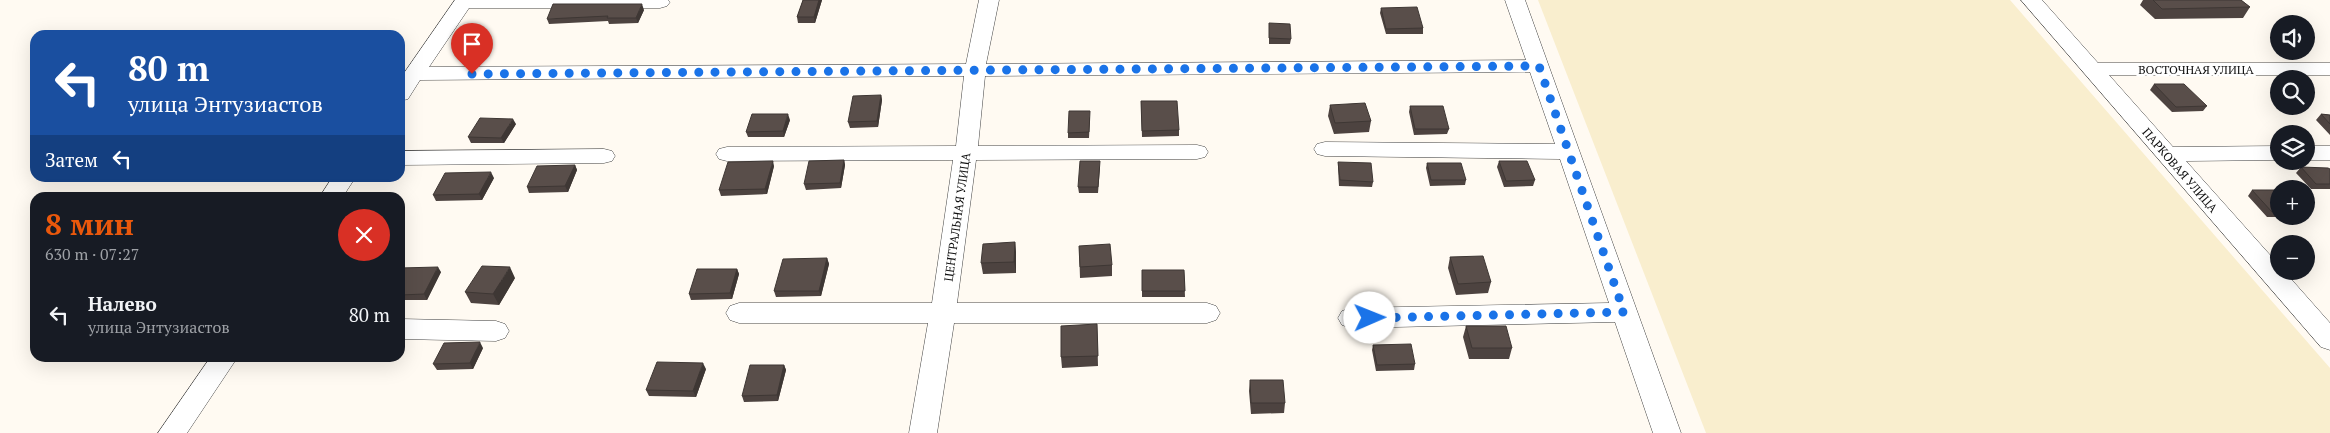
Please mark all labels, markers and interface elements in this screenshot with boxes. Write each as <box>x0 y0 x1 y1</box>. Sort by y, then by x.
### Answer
map controls <box>2270 15 2315 280</box>
button: sound <box>2270 15 2315 60</box>
pin <box>451 23 493 74</box>
icon: arrive <box>458 30 486 58</box>
text: 80 m <box>128 45 209 91</box>
icon: left <box>45 50 110 115</box>
street label: ВОСТОЧНАЯ УЛИЦА <box>2138 62 2255 77</box>
button: search <box>2270 70 2315 115</box>
text: улица Энтузиастов <box>128 89 323 118</box>
street label: ПАРКОВАЯ УЛИЦА <box>2139 125 2221 216</box>
button: layers <box>2270 125 2315 170</box>
icon: left <box>108 145 136 173</box>
text: Затем <box>45 147 98 172</box>
street label: ЦЕНТРАЛЬНАЯ УЛИЦА <box>941 151 974 282</box>
button: + <box>2270 180 2315 225</box>
text: 8 мин <box>45 204 134 244</box>
button: close <box>338 209 390 261</box>
button: − <box>2270 235 2315 280</box>
text: 630 m · 07:27 <box>45 243 139 265</box>
text: Налево <box>88 291 157 316</box>
position arrow <box>1343 291 1395 343</box>
icon: left <box>45 301 73 329</box>
text: 80 m <box>349 302 390 327</box>
text: улица Энтузиастов <box>88 316 230 338</box>

